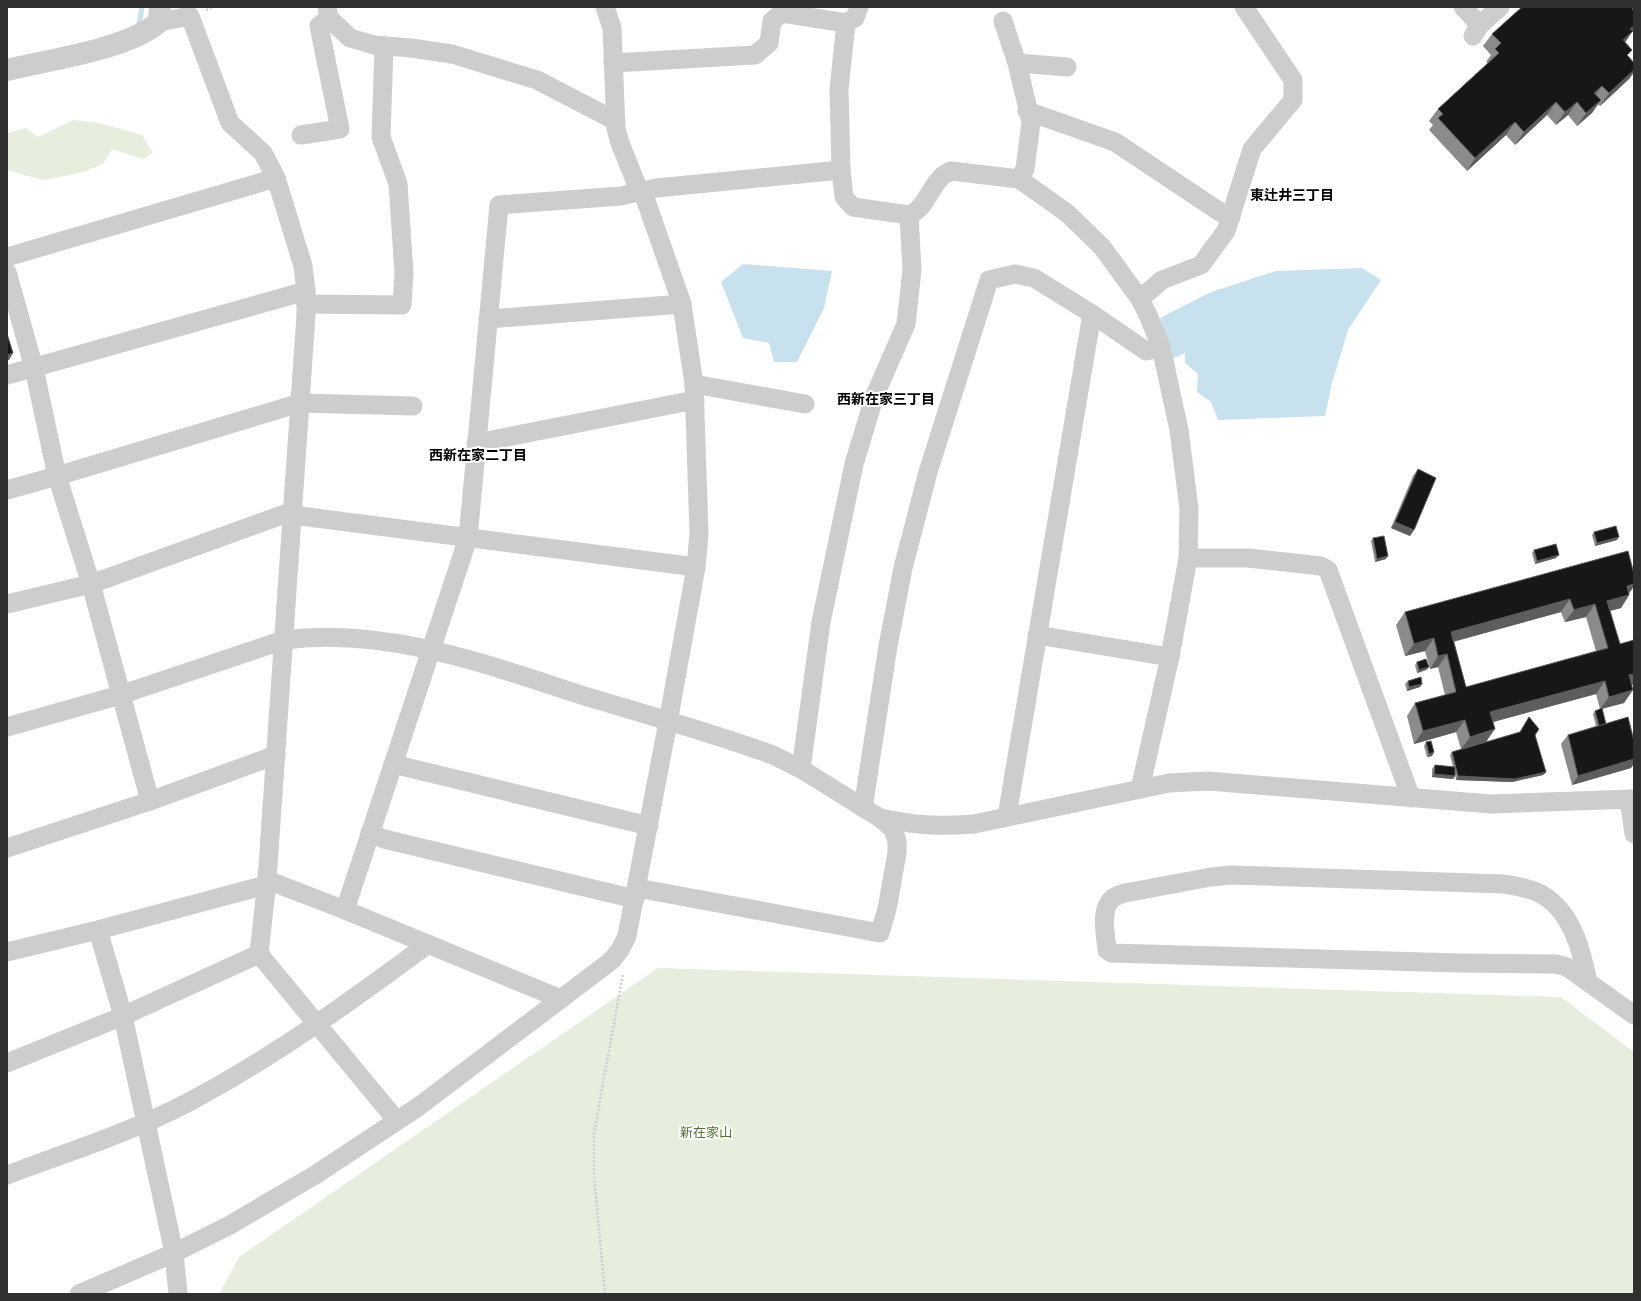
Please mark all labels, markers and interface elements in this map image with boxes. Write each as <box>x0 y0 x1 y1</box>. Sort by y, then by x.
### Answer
district label: 東辻井三丁目 <box>1250 186 1334 204</box>
district label: 西新在家三丁目 <box>837 390 935 408</box>
district label: 西新在家二丁目 <box>429 446 527 464</box>
park label: 新在家山 <box>680 1124 732 1140</box>

